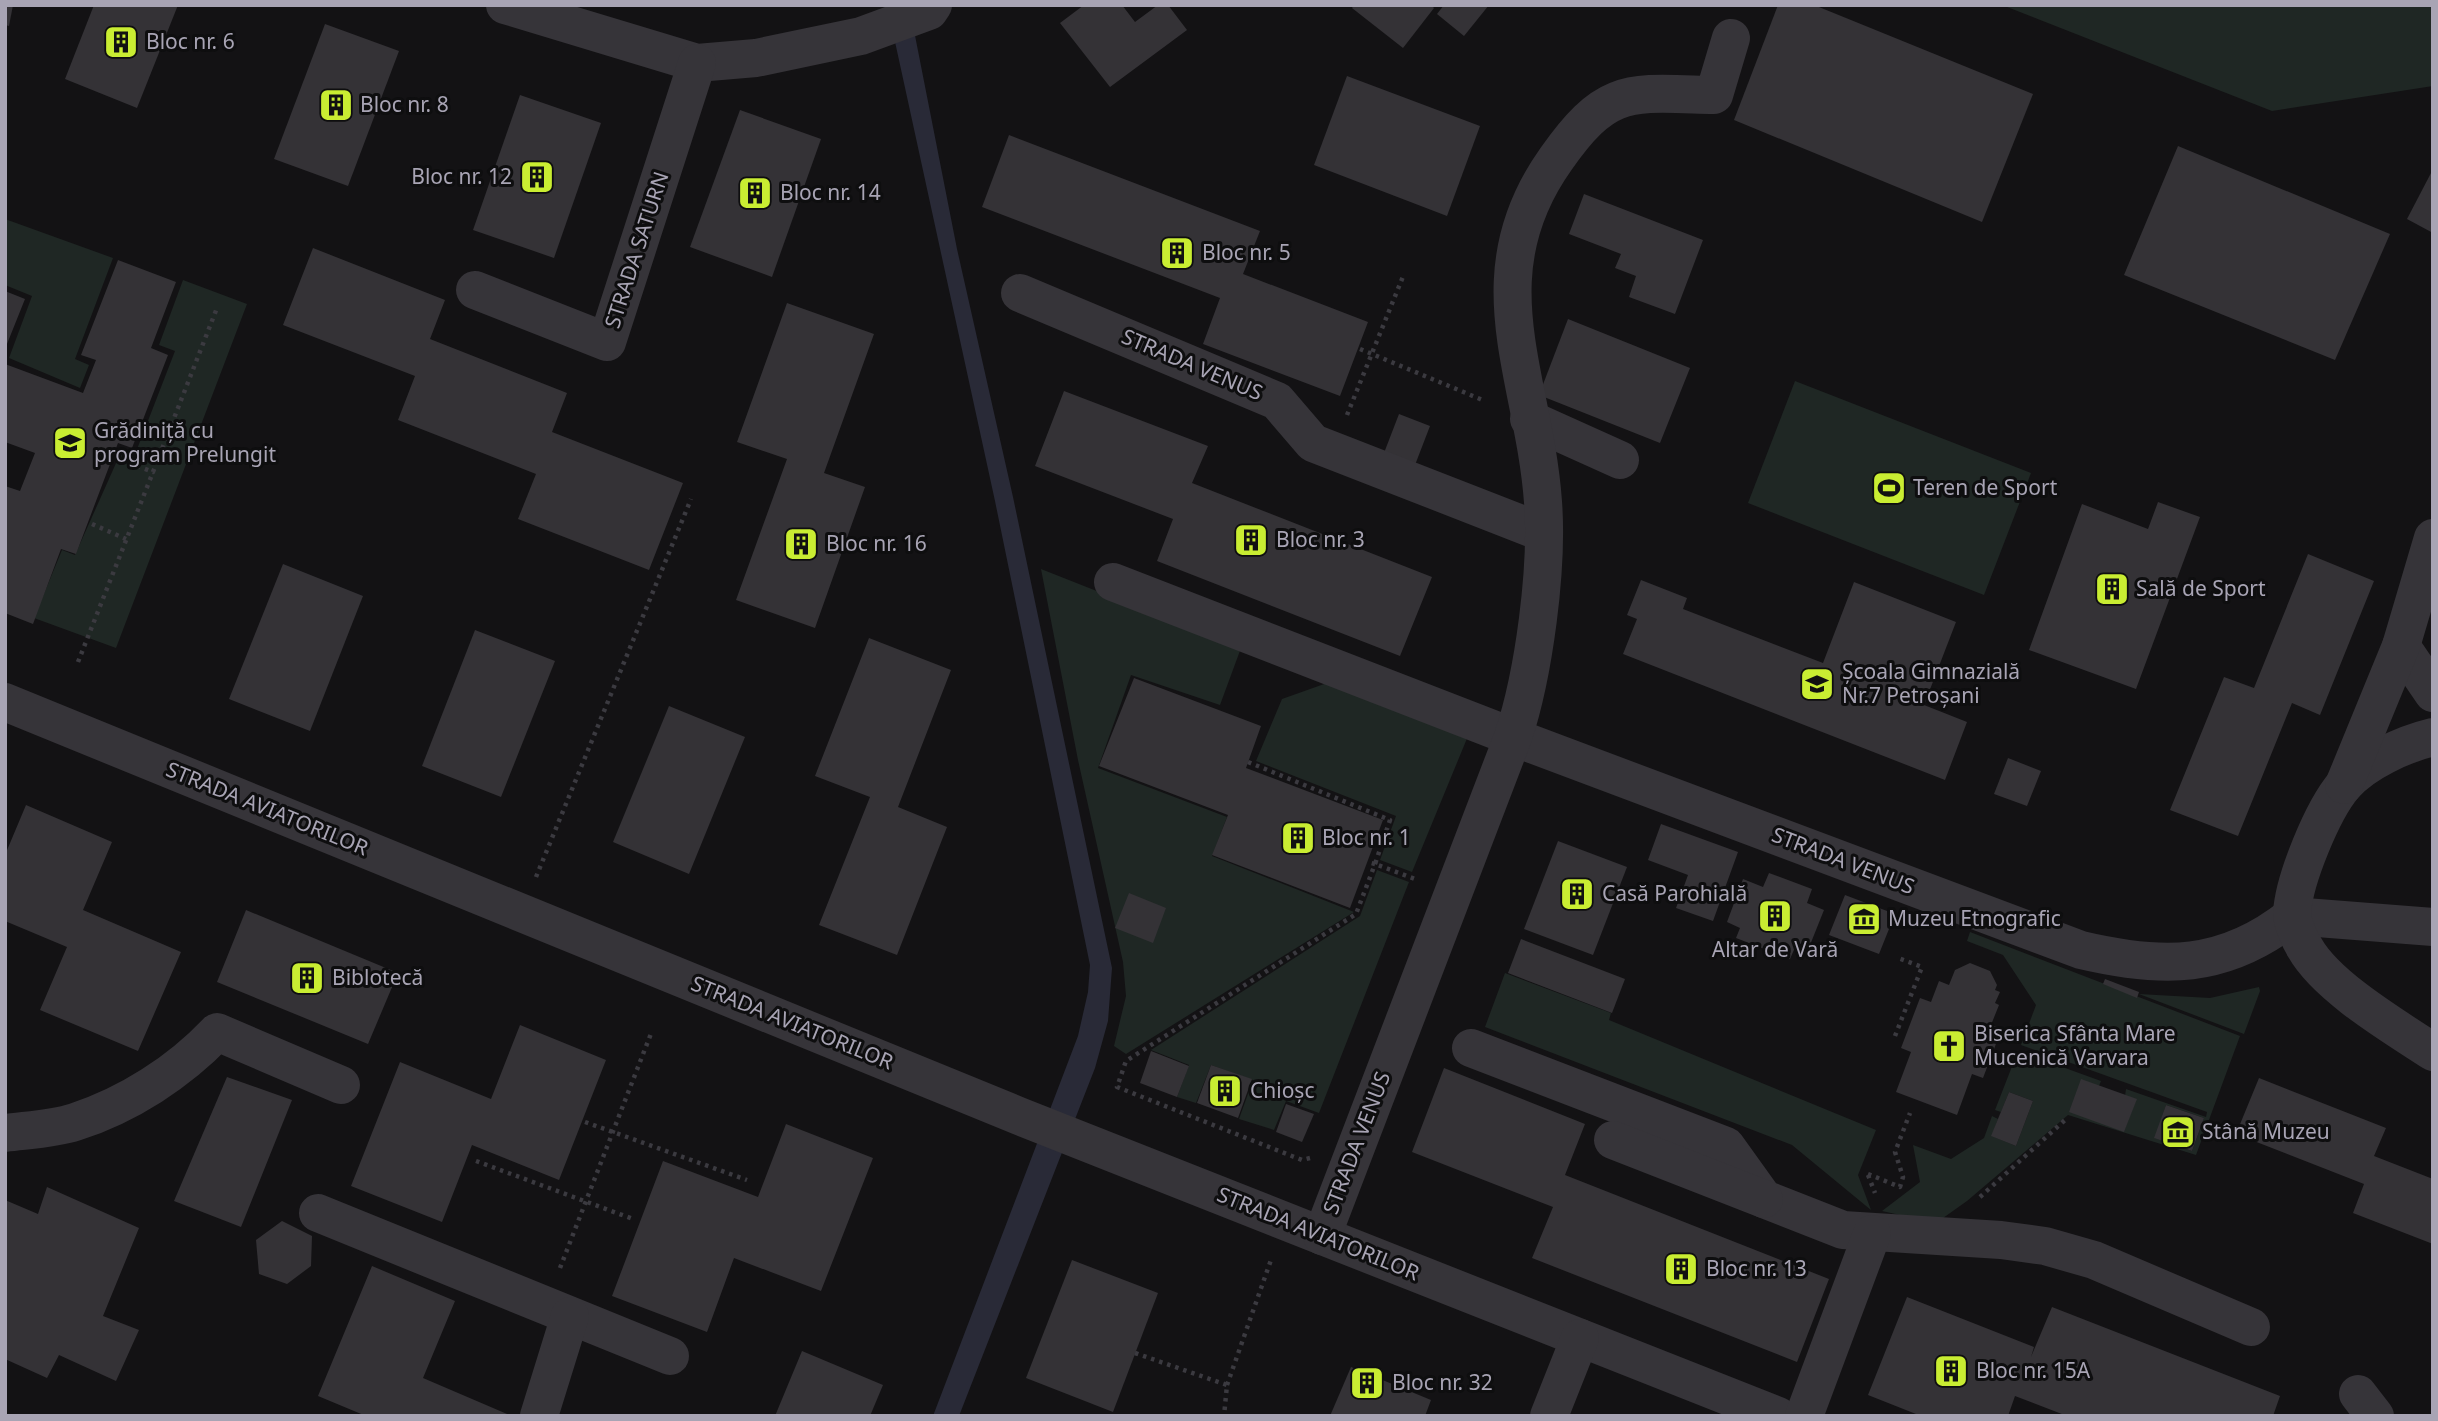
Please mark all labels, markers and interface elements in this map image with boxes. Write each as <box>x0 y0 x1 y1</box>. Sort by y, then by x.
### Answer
building icon: Bloc nr. 6 <box>102 23 140 61</box>
place label: Bloc nr. 6 <box>146 27 235 55</box>
building icon: Bloc nr. 8 <box>317 86 355 124</box>
place label: Bloc nr. 8 <box>360 90 449 118</box>
building icon: Bloc nr. 12 <box>518 158 556 196</box>
place label: Bloc nr. 12 <box>411 162 512 190</box>
street label: STRADA SATURN <box>598 168 675 332</box>
building icon: Bloc nr. 14 <box>736 174 774 212</box>
place label: Bloc nr. 14 <box>780 178 881 206</box>
building icon: Bloc nr. 5 <box>1158 234 1196 272</box>
place label: Bloc nr. 5 <box>1202 238 1291 266</box>
street label: STRADA VENUS <box>1118 322 1267 406</box>
place label: Grădiniță cu program Prelungit <box>94 416 276 468</box>
school or university icon: Grădiniță cu program Prelungit <box>51 424 89 462</box>
sports icon: Teren de Sport <box>1870 469 1908 507</box>
place label: Teren de Sport <box>1913 473 2058 501</box>
building icon: Bloc nr. 3 <box>1232 521 1270 559</box>
building icon: Bloc nr. 16 <box>782 525 820 563</box>
place label: Bloc nr. 3 <box>1276 525 1365 553</box>
place label: Bloc nr. 16 <box>826 529 927 557</box>
building icon: Sală de Sport <box>2093 570 2131 608</box>
place label: Sală de Sport <box>2136 574 2266 602</box>
place label: Școala Gimnazială Nr.7 Petroșani <box>1842 657 2020 709</box>
school or university icon: Școala Gimnazială Nr.7 Petroșani <box>1798 665 1836 703</box>
street label: STRADA AVIATORILOR <box>162 755 373 861</box>
building icon: Bloc nr. 1 <box>1279 819 1317 857</box>
street label: STRADA VENUS <box>1768 820 1919 900</box>
place label: Bloc nr. 1 <box>1322 823 1411 851</box>
building icon: Casă Parohială <box>1558 875 1596 913</box>
place label: Casă Parohială <box>1602 879 1747 907</box>
building icon: Altar de Vară <box>1756 897 1794 935</box>
museum icon: Muzeu Etnografic <box>1845 900 1883 938</box>
place label: Muzeu Etnografic <box>1888 904 2061 932</box>
place label: Altar de Vară <box>1712 935 1838 963</box>
building icon: Biblotecă <box>288 959 326 997</box>
place label: Biblotecă <box>332 963 423 991</box>
street label: STRADA AVIATORILOR <box>687 969 898 1075</box>
place label: Biserica Sfânta Mare Mucenică Varvara <box>1974 1019 2176 1071</box>
church icon: Biserica Sfânta Mare Mucenică Varvara <box>1930 1027 1968 1065</box>
street label: STRADA VENUS <box>1316 1067 1396 1218</box>
building icon: Chioșc <box>1206 1072 1244 1110</box>
place label: Chioșc <box>1250 1076 1315 1104</box>
museum icon: Stână Muzeu <box>2159 1113 2197 1151</box>
place label: Stână Muzeu <box>2202 1117 2330 1145</box>
street label: STRADA AVIATORILOR <box>1213 1180 1424 1286</box>
building icon: Bloc nr. 13 <box>1662 1250 1700 1288</box>
place label: Bloc nr. 13 <box>1706 1254 1807 1282</box>
building icon: Bloc nr. 15A <box>1932 1352 1970 1390</box>
place label: Bloc nr. 15A <box>1976 1356 2091 1384</box>
building icon: Bloc nr. 32 <box>1348 1364 1386 1402</box>
place label: Bloc nr. 32 <box>1392 1368 1493 1396</box>

